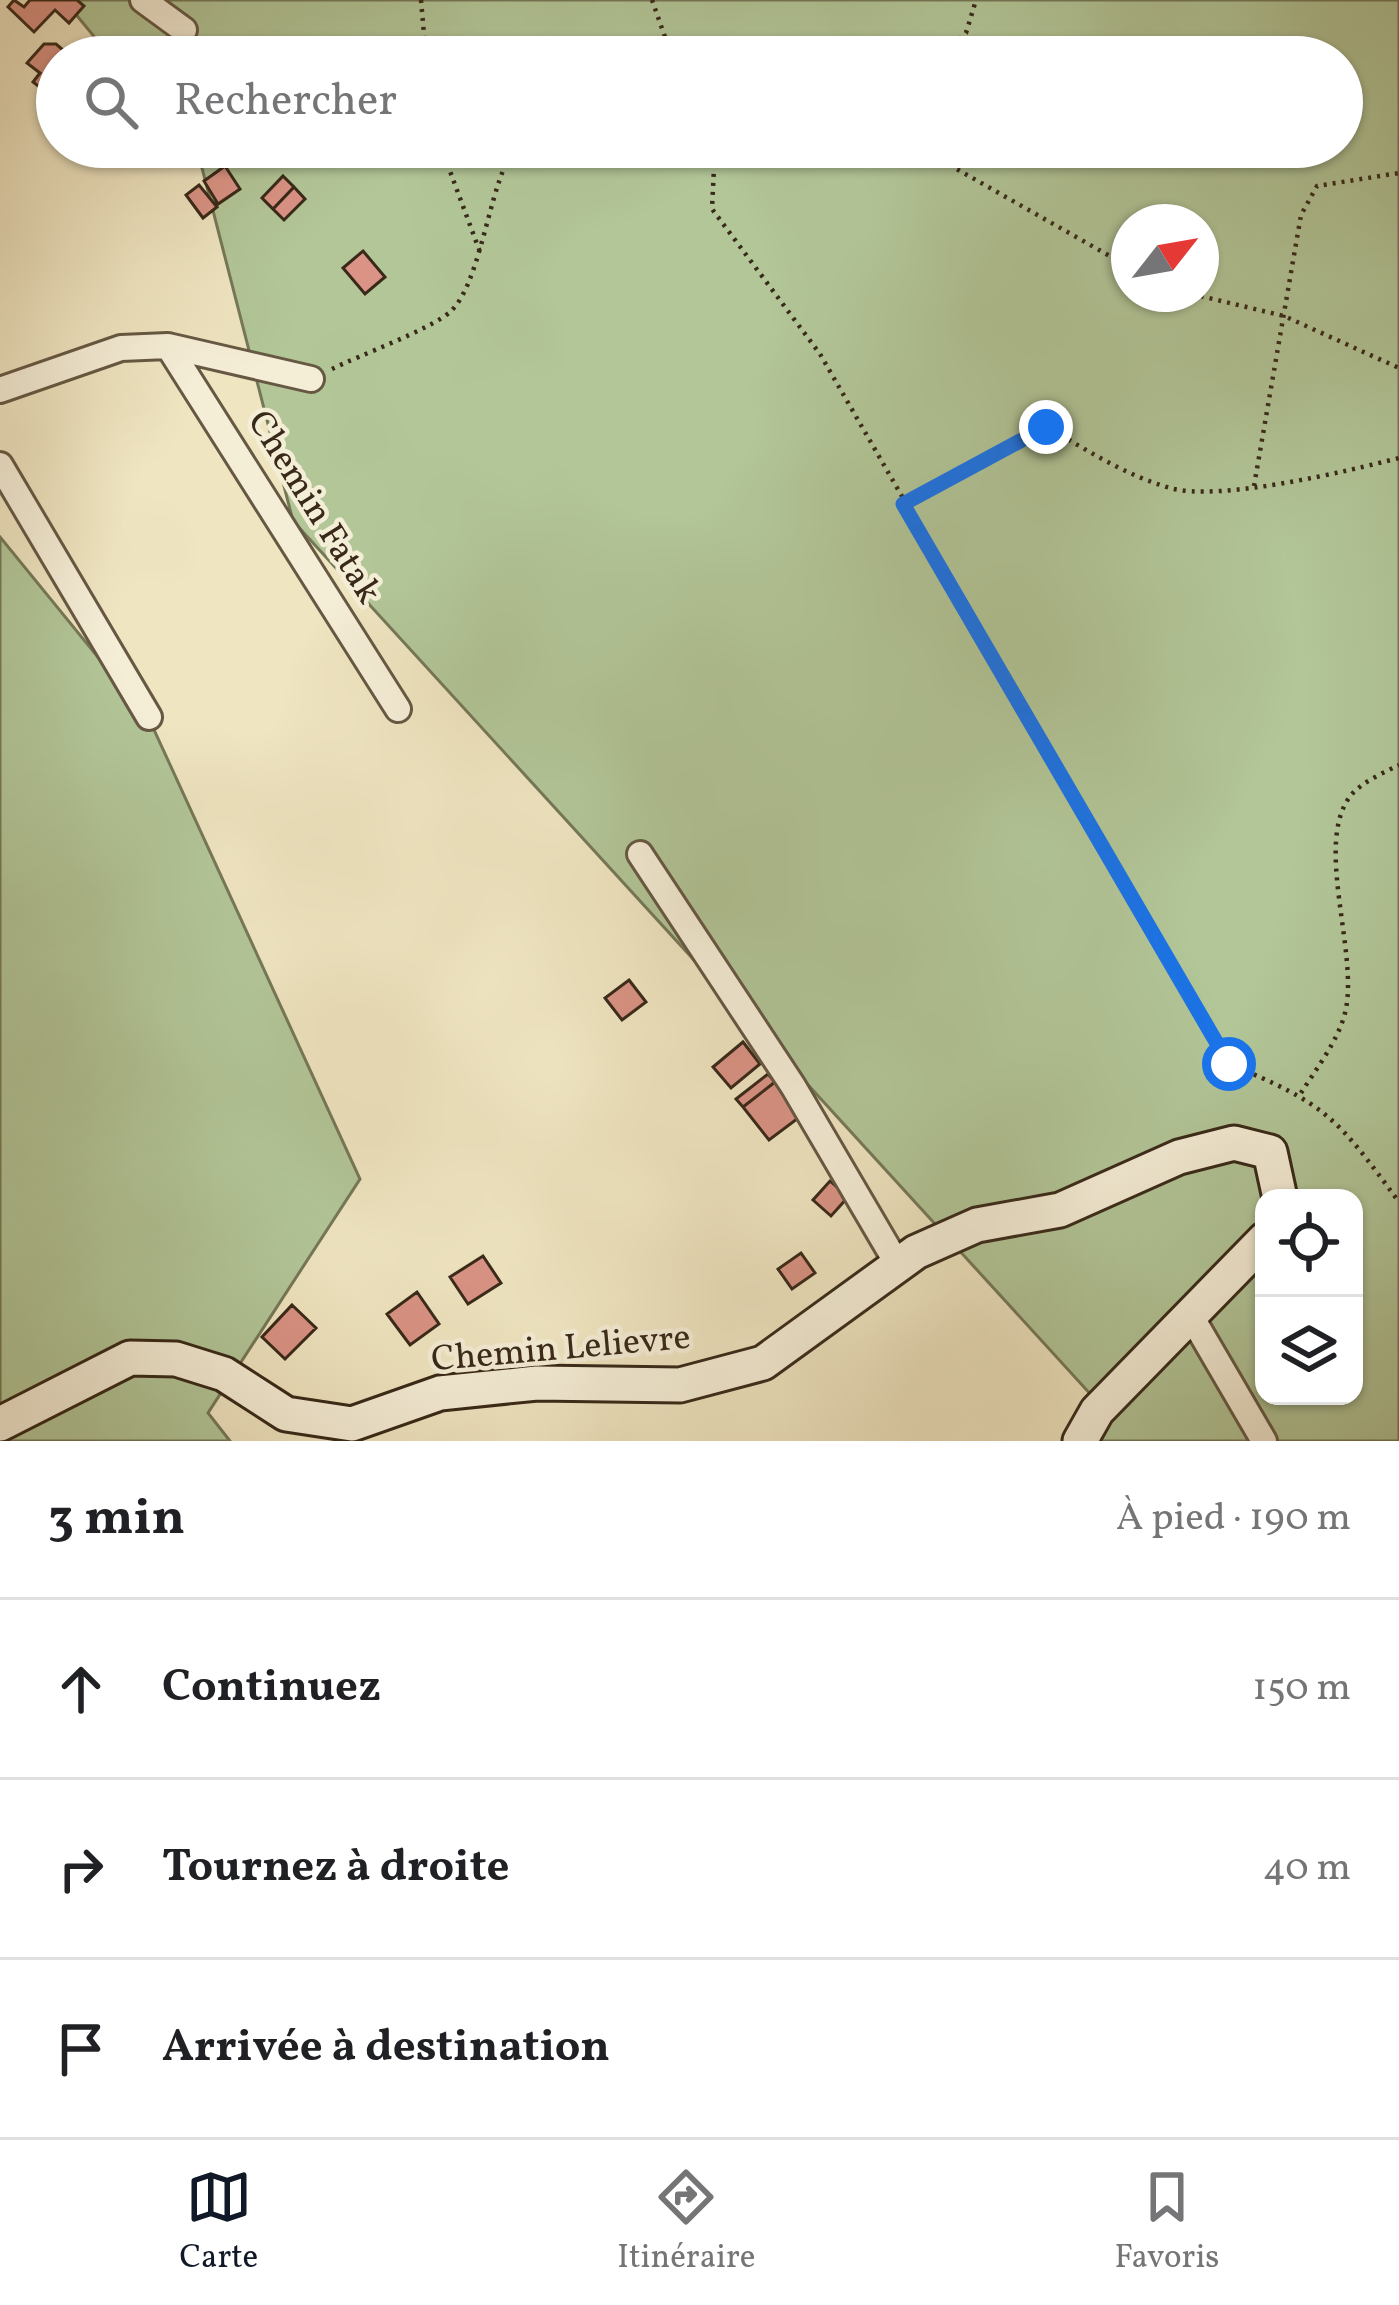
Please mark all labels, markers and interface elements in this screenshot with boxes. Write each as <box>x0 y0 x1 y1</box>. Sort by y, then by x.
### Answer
search box <box>36 36 1363 168</box>
icon: search <box>78 69 144 135</box>
text: Rechercher <box>174 71 397 134</box>
north arrow <box>1111 204 1219 312</box>
route end <box>1019 400 1073 454</box>
street label: Chemin Fatak <box>234 402 392 614</box>
route start <box>1202 1037 1256 1091</box>
map controls <box>1255 1189 1363 1405</box>
button: locate <box>1255 1189 1363 1297</box>
button: layers <box>1255 1297 1363 1405</box>
street label: Chemin Lelievre <box>429 1314 693 1386</box>
text: 3 min <box>48 1484 185 1555</box>
text: À pied · 190 m <box>1116 1492 1351 1546</box>
icon: ahead <box>48 1656 114 1722</box>
text: Continuez <box>162 1657 381 1720</box>
text: 150 m <box>1252 1662 1351 1716</box>
icon: right <box>48 1836 114 1902</box>
text: Tournez à droite <box>162 1837 510 1900</box>
text: 40 m <box>1263 1842 1351 1896</box>
icon: arrive <box>48 2016 114 2082</box>
text: Arrivée à destination <box>162 2017 610 2080</box>
tab: Carte <box>180 2164 258 2282</box>
tab: Itinéraire <box>617 2164 756 2282</box>
tab: Favoris <box>1115 2164 1219 2282</box>

